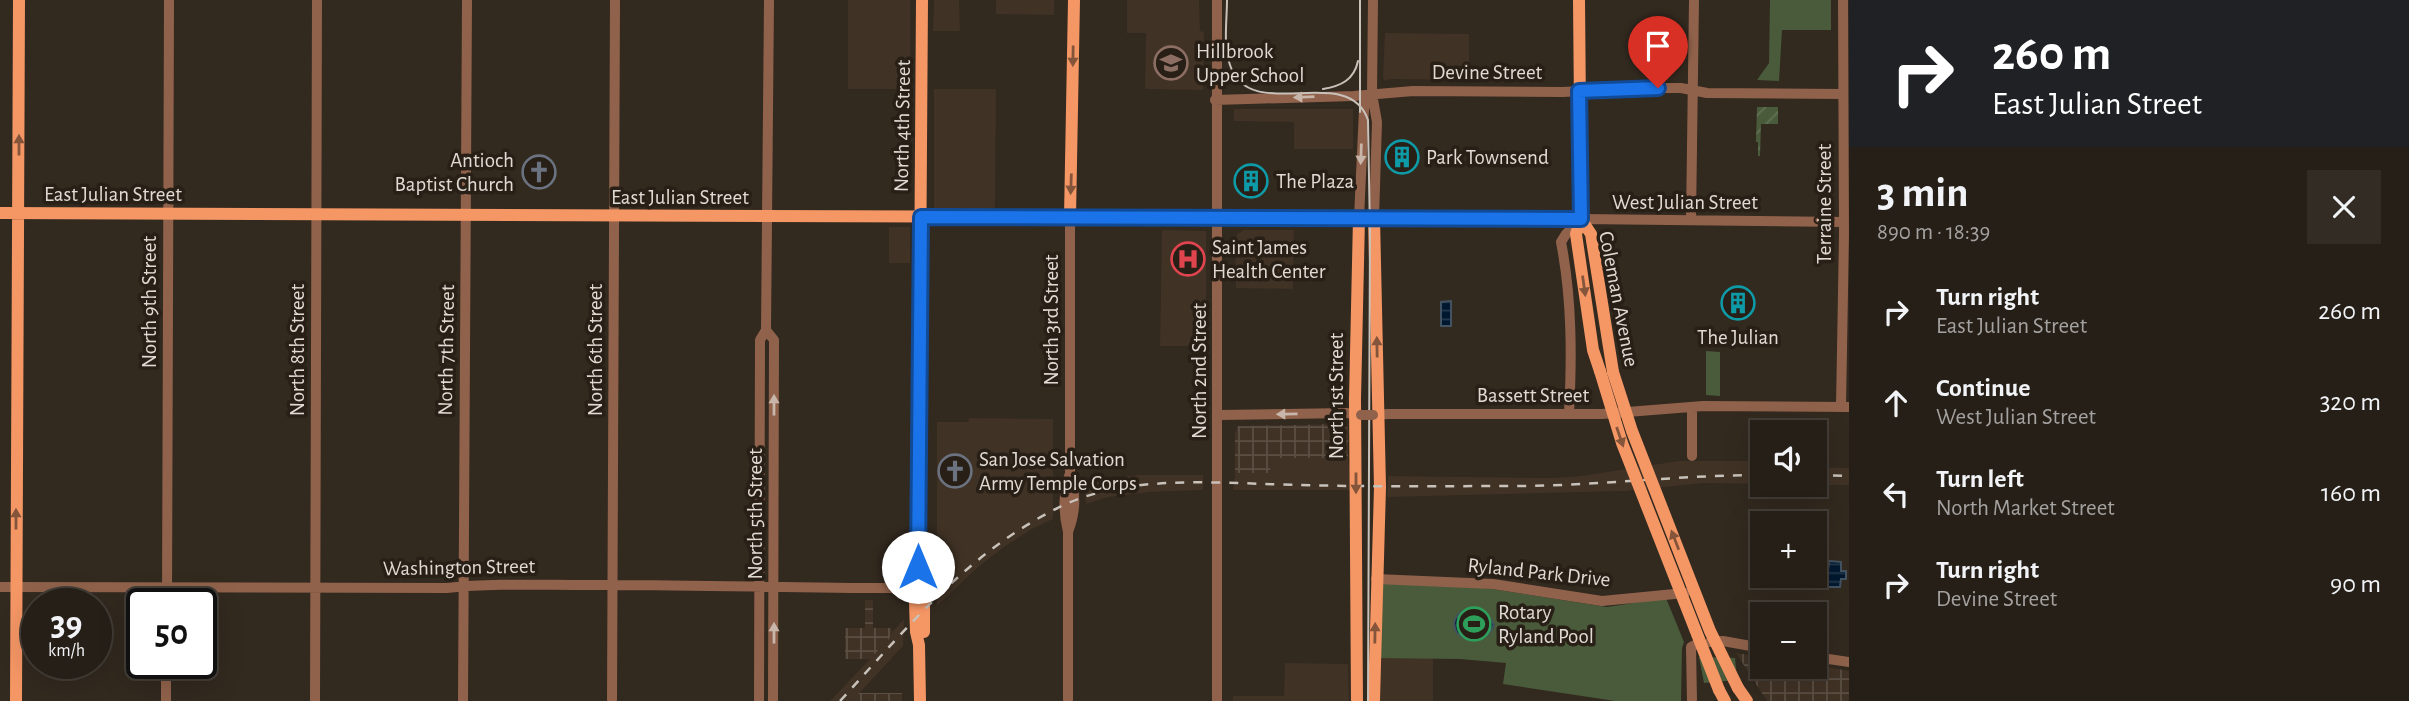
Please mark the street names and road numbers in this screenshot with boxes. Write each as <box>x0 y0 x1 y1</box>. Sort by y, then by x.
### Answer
street label: North 4th Street <box>891 59 914 192</box>
street label: Devine Street <box>1432 62 1543 83</box>
street label: Terraine Street <box>1814 144 1835 264</box>
street label: East Julian Street <box>44 184 182 205</box>
street label: East Julian Street <box>611 187 749 208</box>
street label: West Julian Street <box>1612 192 1758 213</box>
street label: Coleman Avenue <box>1595 230 1642 369</box>
street label: North 9th Street <box>139 236 160 368</box>
street label: North 3rd Street <box>1041 254 1062 386</box>
street label: North 8th Street <box>287 284 308 416</box>
street label: North 7th Street <box>435 284 458 416</box>
street label: North 6th Street <box>585 284 606 416</box>
street label: North 2nd Street <box>1189 303 1210 439</box>
street label: North 1st Street <box>1326 332 1347 459</box>
street label: Bassett Street <box>1477 385 1590 406</box>
street label: North 5th Street <box>745 448 766 580</box>
street label: Ryland Park Drive <box>1467 555 1611 590</box>
street label: Washington Street <box>383 556 536 579</box>

